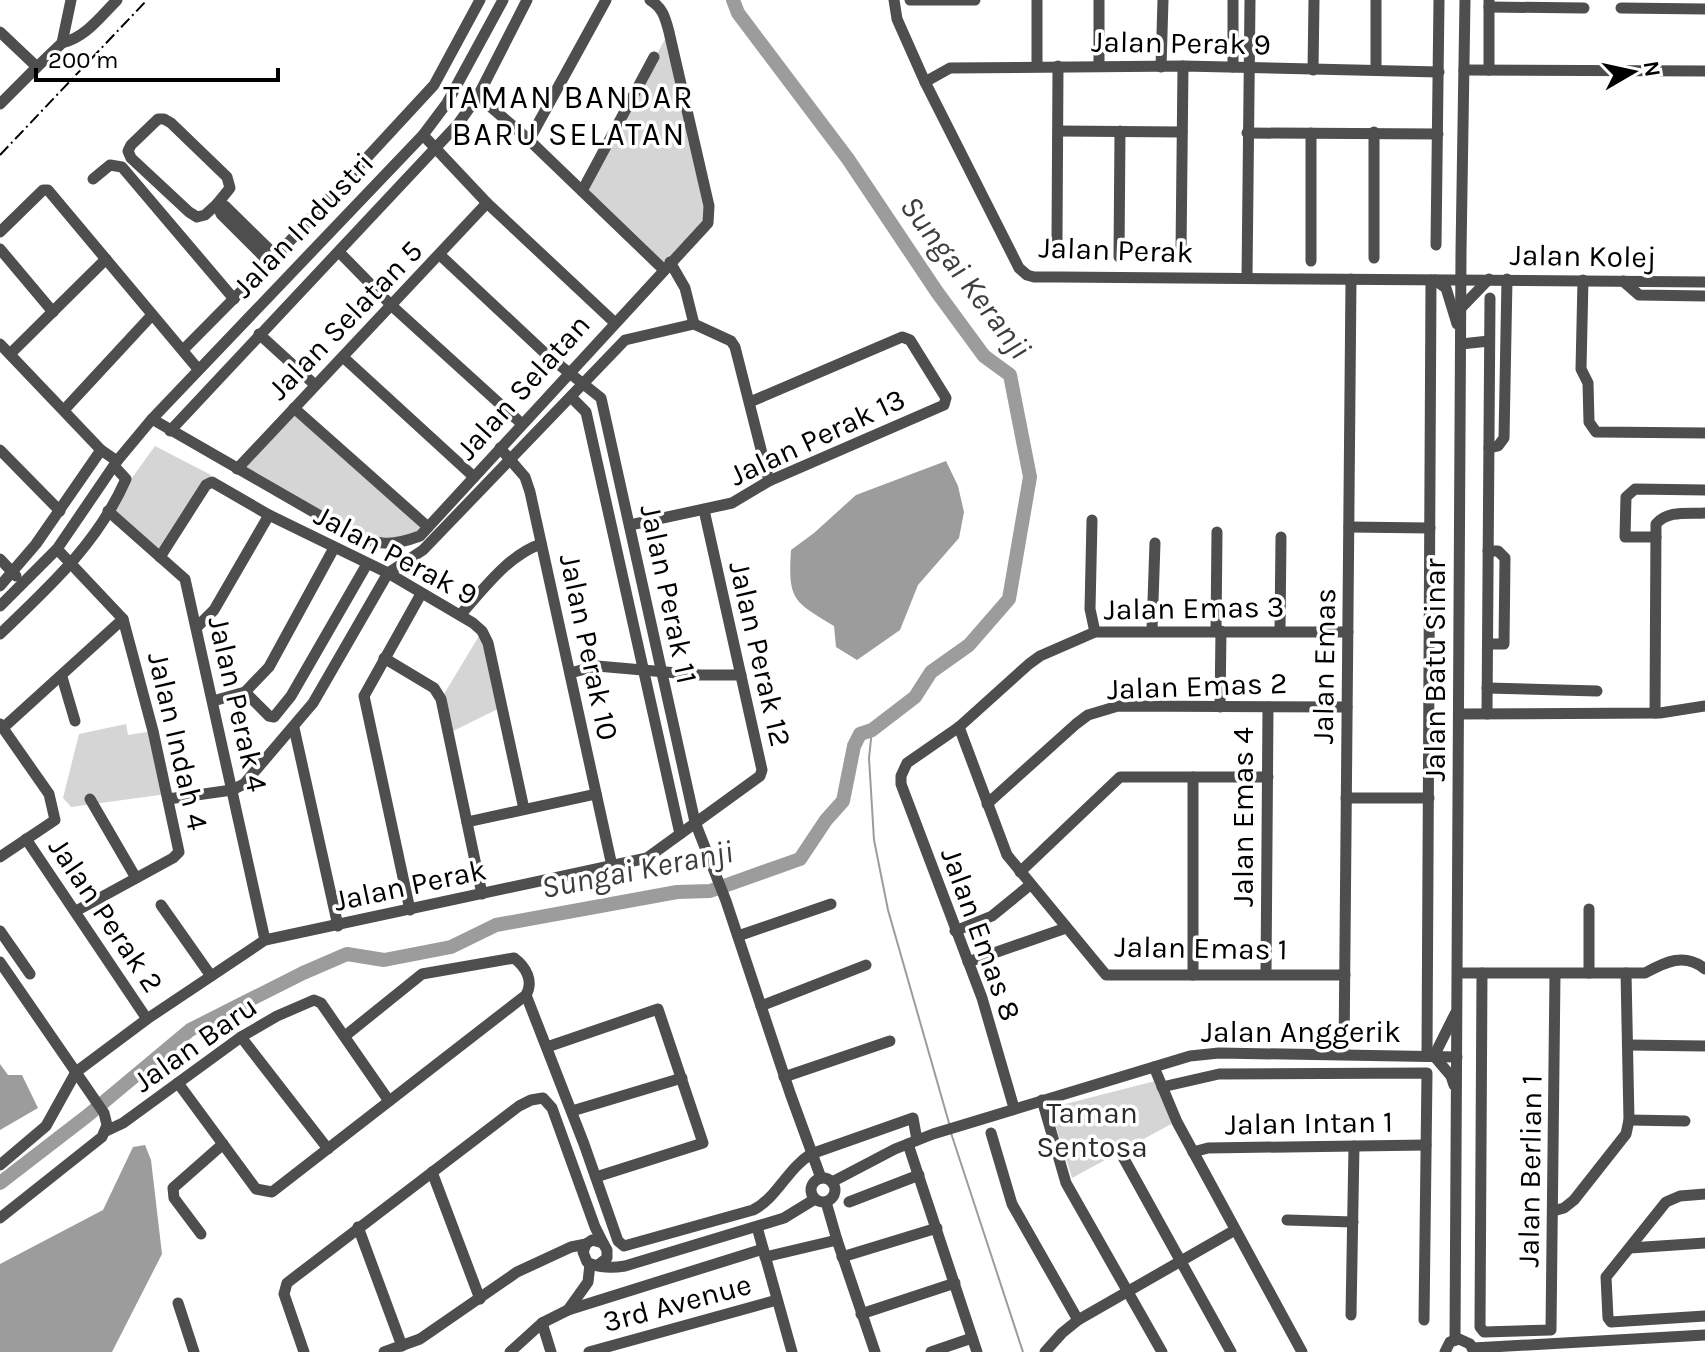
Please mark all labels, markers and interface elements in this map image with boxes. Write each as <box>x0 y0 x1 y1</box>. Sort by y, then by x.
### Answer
street label: Jalan Perak 9 <box>1091 23 1271 63</box>
scale bar <box>36 32 278 82</box>
north arrow <box>1593 32 1673 112</box>
text: 200 m <box>48 46 119 74</box>
text: N <box>1638 59 1666 79</box>
district label: TAMAN BANDAR BARU SELATAN <box>443 79 695 153</box>
street label: Jalan Industri <box>225 145 381 305</box>
water label: Sungai Keranji <box>892 188 1039 366</box>
street label: Jalan Perak <box>1038 229 1194 271</box>
street label: Jalan Selatan 5 <box>260 233 430 407</box>
street label: Jalan Kolej <box>1509 237 1657 275</box>
street label: Jalan Selatan <box>448 307 598 467</box>
street label: Jalan Perak 13 <box>723 381 911 493</box>
street label: Jalan Perak 9 <box>308 497 484 613</box>
street label: Jalan Perak 11 <box>632 501 706 687</box>
street label: Jalan Perak 10 <box>552 550 626 744</box>
street label: Jalan Perak 12 <box>721 558 799 750</box>
street label: Jalan Batu Sinar <box>1417 558 1453 782</box>
street label: Jalan Emas 3 <box>1103 588 1285 628</box>
street label: Jalan Emas <box>1305 588 1343 744</box>
street label: Jalan Perak 4 <box>200 613 276 795</box>
street label: Jalan Indah 4 <box>140 649 216 834</box>
street label: Jalan Emas 2 <box>1106 665 1288 707</box>
street label: Jalan Emas 4 <box>1225 727 1261 907</box>
street label: Jalan Perak 2 <box>41 831 171 999</box>
water label: Sungai Keranji <box>538 833 736 906</box>
street label: Jalan Emas 8 <box>933 843 1029 1025</box>
street label: Jalan Perak <box>330 851 490 919</box>
street label: Jalan Emas 1 <box>1114 928 1288 968</box>
street label: Jalan Baru <box>126 988 264 1100</box>
street label: Jalan Anggerik <box>1201 1014 1401 1050</box>
street label: Jalan Berlian 1 <box>1510 1074 1550 1268</box>
park label: Taman Sentosa <box>1036 1095 1148 1165</box>
street label: Jalan Intan 1 <box>1225 1104 1393 1142</box>
street label: 3rd Avenue <box>599 1266 755 1340</box>

